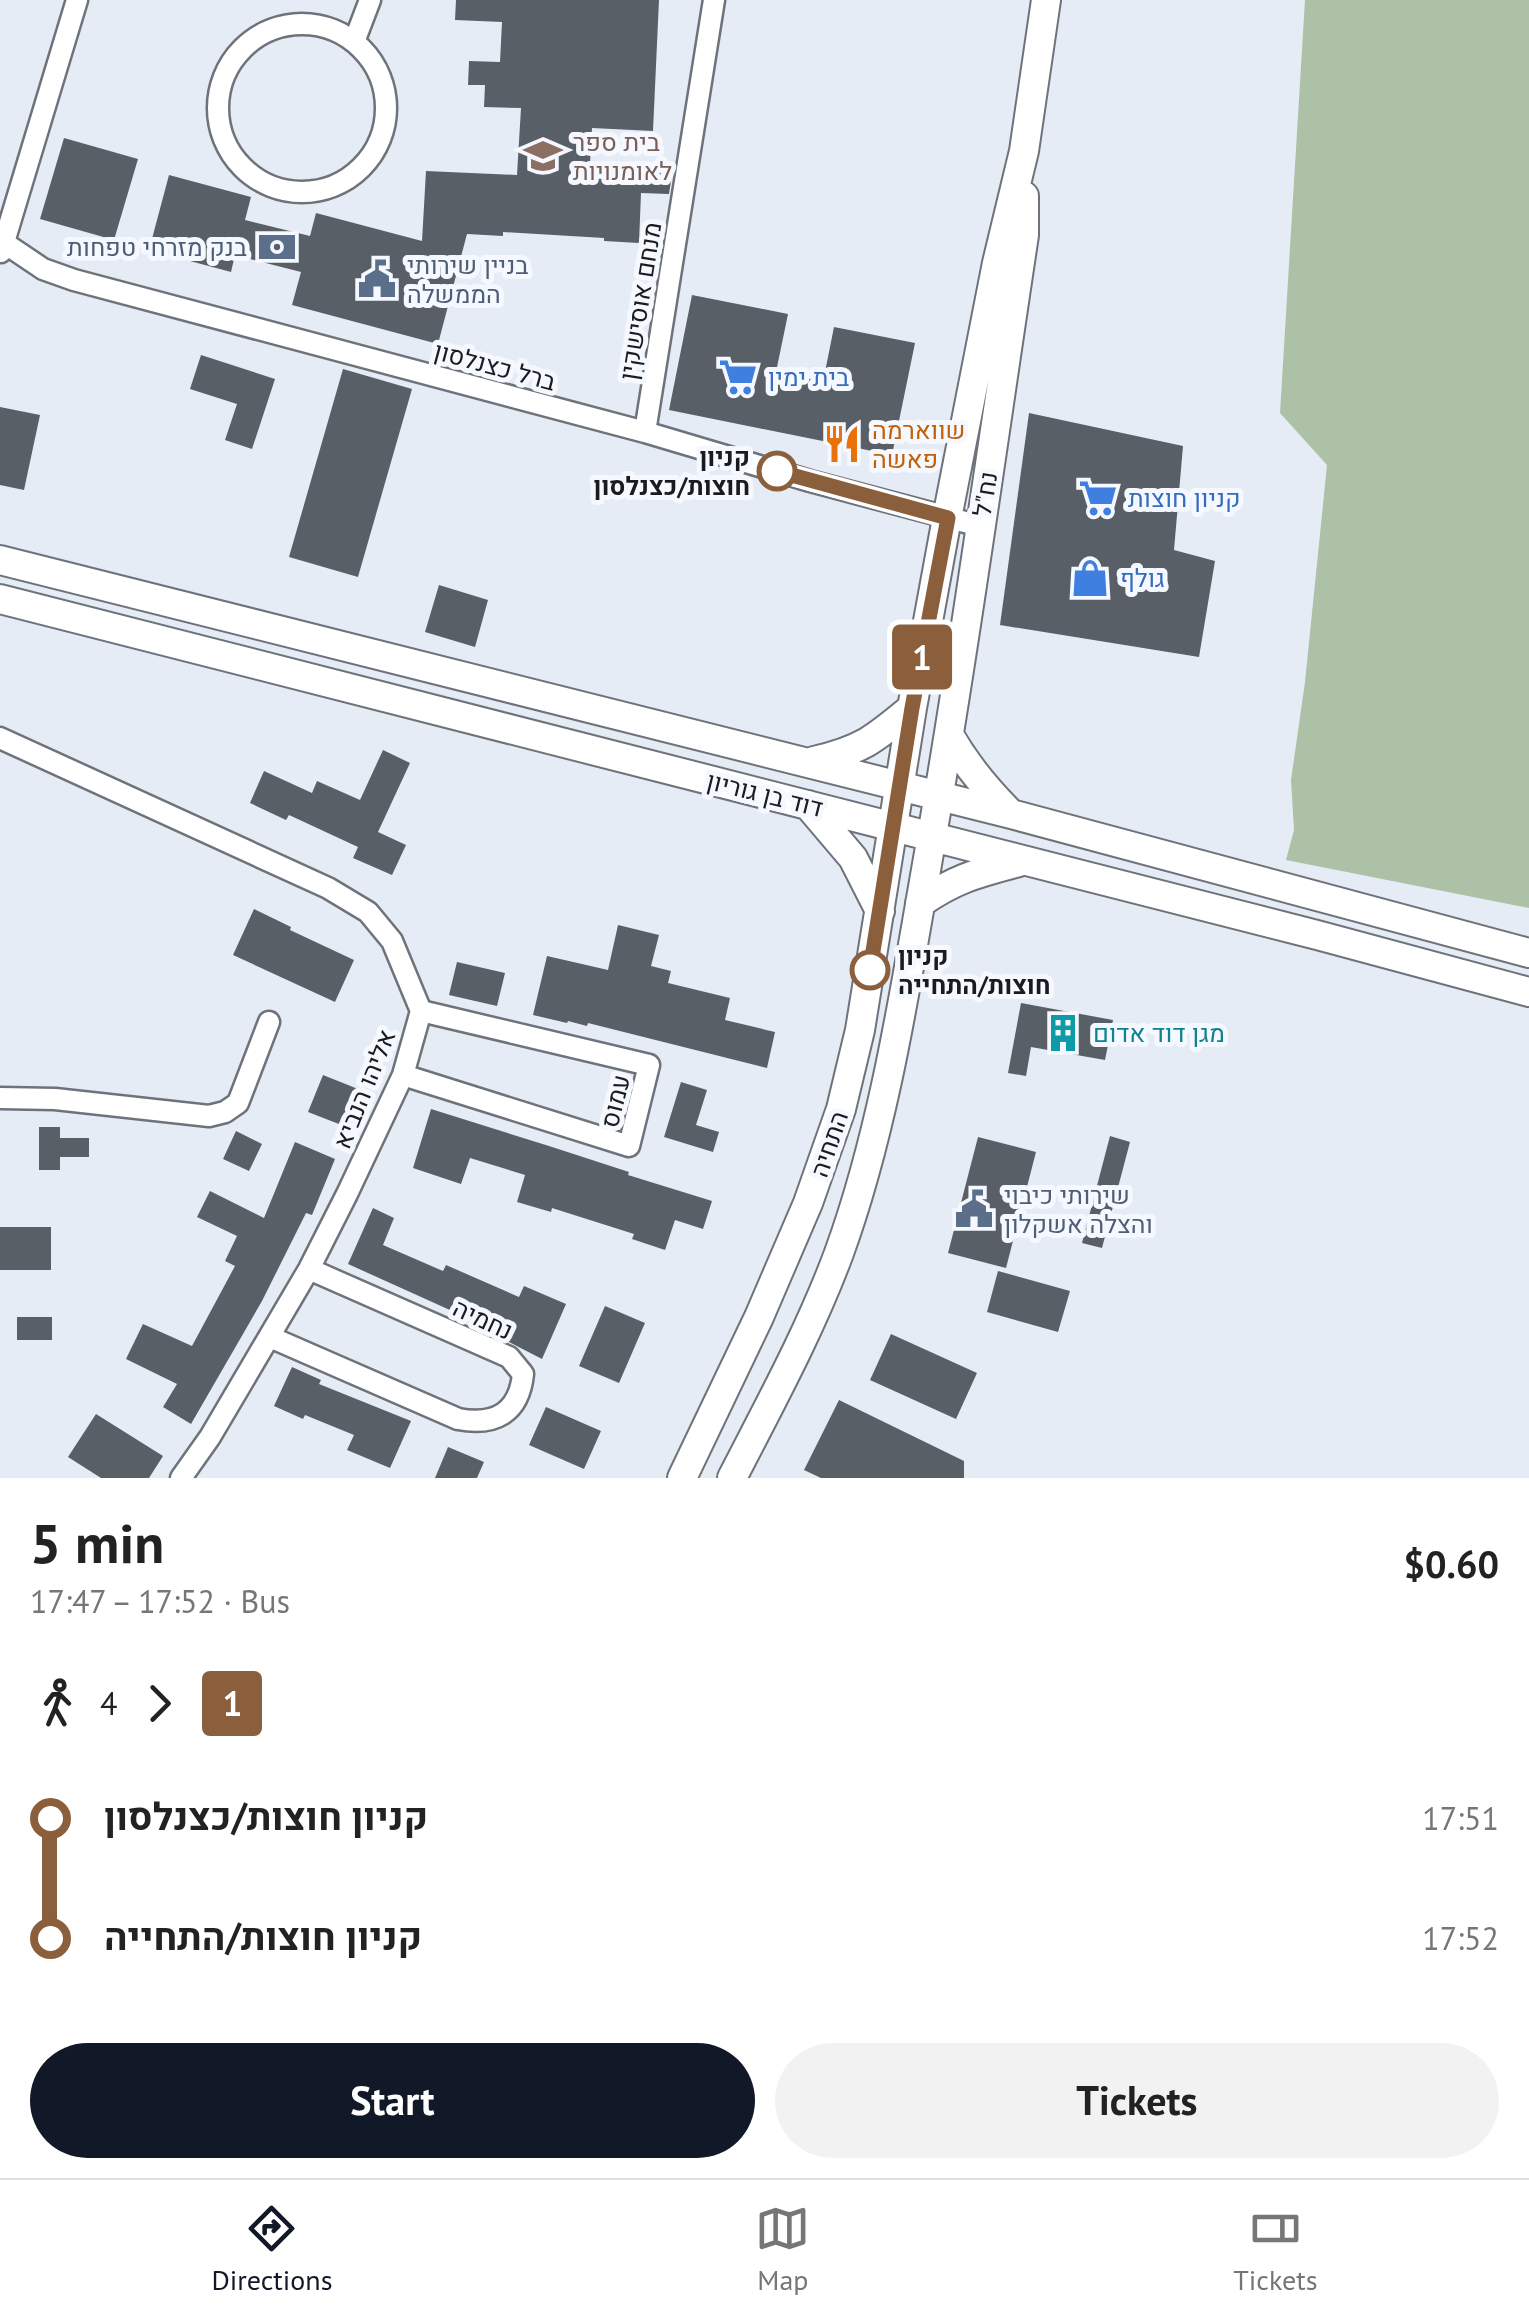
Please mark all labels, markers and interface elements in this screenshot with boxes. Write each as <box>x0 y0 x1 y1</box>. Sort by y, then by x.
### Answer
place label: בית ספר לאומנויות <box>573 126 672 187</box>
school or university icon: בית ספר לאומנויות <box>522 135 564 177</box>
street label: מנחם אוסישקין <box>612 220 668 382</box>
bank icon: בנק מזרחי טפחות <box>256 226 298 268</box>
place label: בנק מזרחי טפחות <box>67 231 247 263</box>
place label: בניין שירותי הממשלה <box>407 249 528 310</box>
public building icon: בניין שירותי הממשלה <box>356 258 398 300</box>
street label: ברל כצנלסון <box>431 334 559 398</box>
supermarket icon: בית ימין <box>717 356 759 398</box>
place label: בית ימין <box>768 361 849 393</box>
place label: שווארמה פאשה <box>872 414 965 475</box>
restaurant icon: שווארמה פאשה <box>821 423 863 465</box>
place label: קניון חוצות/כצנלסון <box>593 441 750 502</box>
marker: קניון חוצות/כצנלסון <box>758 452 796 490</box>
street label: נח"ל <box>966 469 1004 519</box>
supermarket icon: קניון חוצות <box>1077 477 1119 519</box>
place label: קניון חוצות <box>1128 482 1241 514</box>
shop icon: גולף <box>1069 557 1111 599</box>
place label: גולף <box>1120 562 1165 594</box>
line badge: 1 <box>890 624 954 690</box>
text: 1 <box>912 634 932 680</box>
street label: דוד בן גוריון <box>704 764 826 824</box>
place label: קניון חוצות/התחייה <box>898 940 1051 1001</box>
marker: קניון חוצות/התחייה <box>851 951 889 989</box>
building icon: מגן דוד אדום <box>1042 1012 1084 1054</box>
place label: מגן דוד אדום <box>1093 1017 1225 1049</box>
street label: אליהו הנביא <box>326 1025 402 1153</box>
street label: עמוס <box>593 1071 637 1131</box>
street label: התחיה <box>803 1107 855 1181</box>
place label: שירותי כיבוי והצלה אשקלון <box>1004 1179 1153 1240</box>
public building icon: שירותי כיבוי והצלה אשקלון <box>953 1188 995 1230</box>
street label: נחמיה <box>448 1291 518 1347</box>
text: 5 min <box>30 1507 164 1578</box>
text: $0.60 <box>1403 1539 1499 1588</box>
text: 17:47 – 17:52 · Bus <box>30 1580 290 1622</box>
icon: walk <box>30 1676 85 1731</box>
icon: forward <box>132 1676 187 1731</box>
text: 1 <box>222 1680 242 1726</box>
text: 4 <box>100 1682 117 1724</box>
text: קניון חוצות/כצנלסון <box>104 1791 428 1840</box>
text: 17:51 <box>1422 1797 1499 1839</box>
text: קניון חוצות/התחייה <box>104 1911 422 1960</box>
text: 17:52 <box>1422 1917 1499 1959</box>
button: Start <box>30 2043 755 2158</box>
button: Tickets <box>775 2043 1499 2158</box>
tab: Directions <box>211 2201 332 2298</box>
tab: Map <box>755 2201 810 2298</box>
tab: Tickets <box>1233 2201 1318 2298</box>

